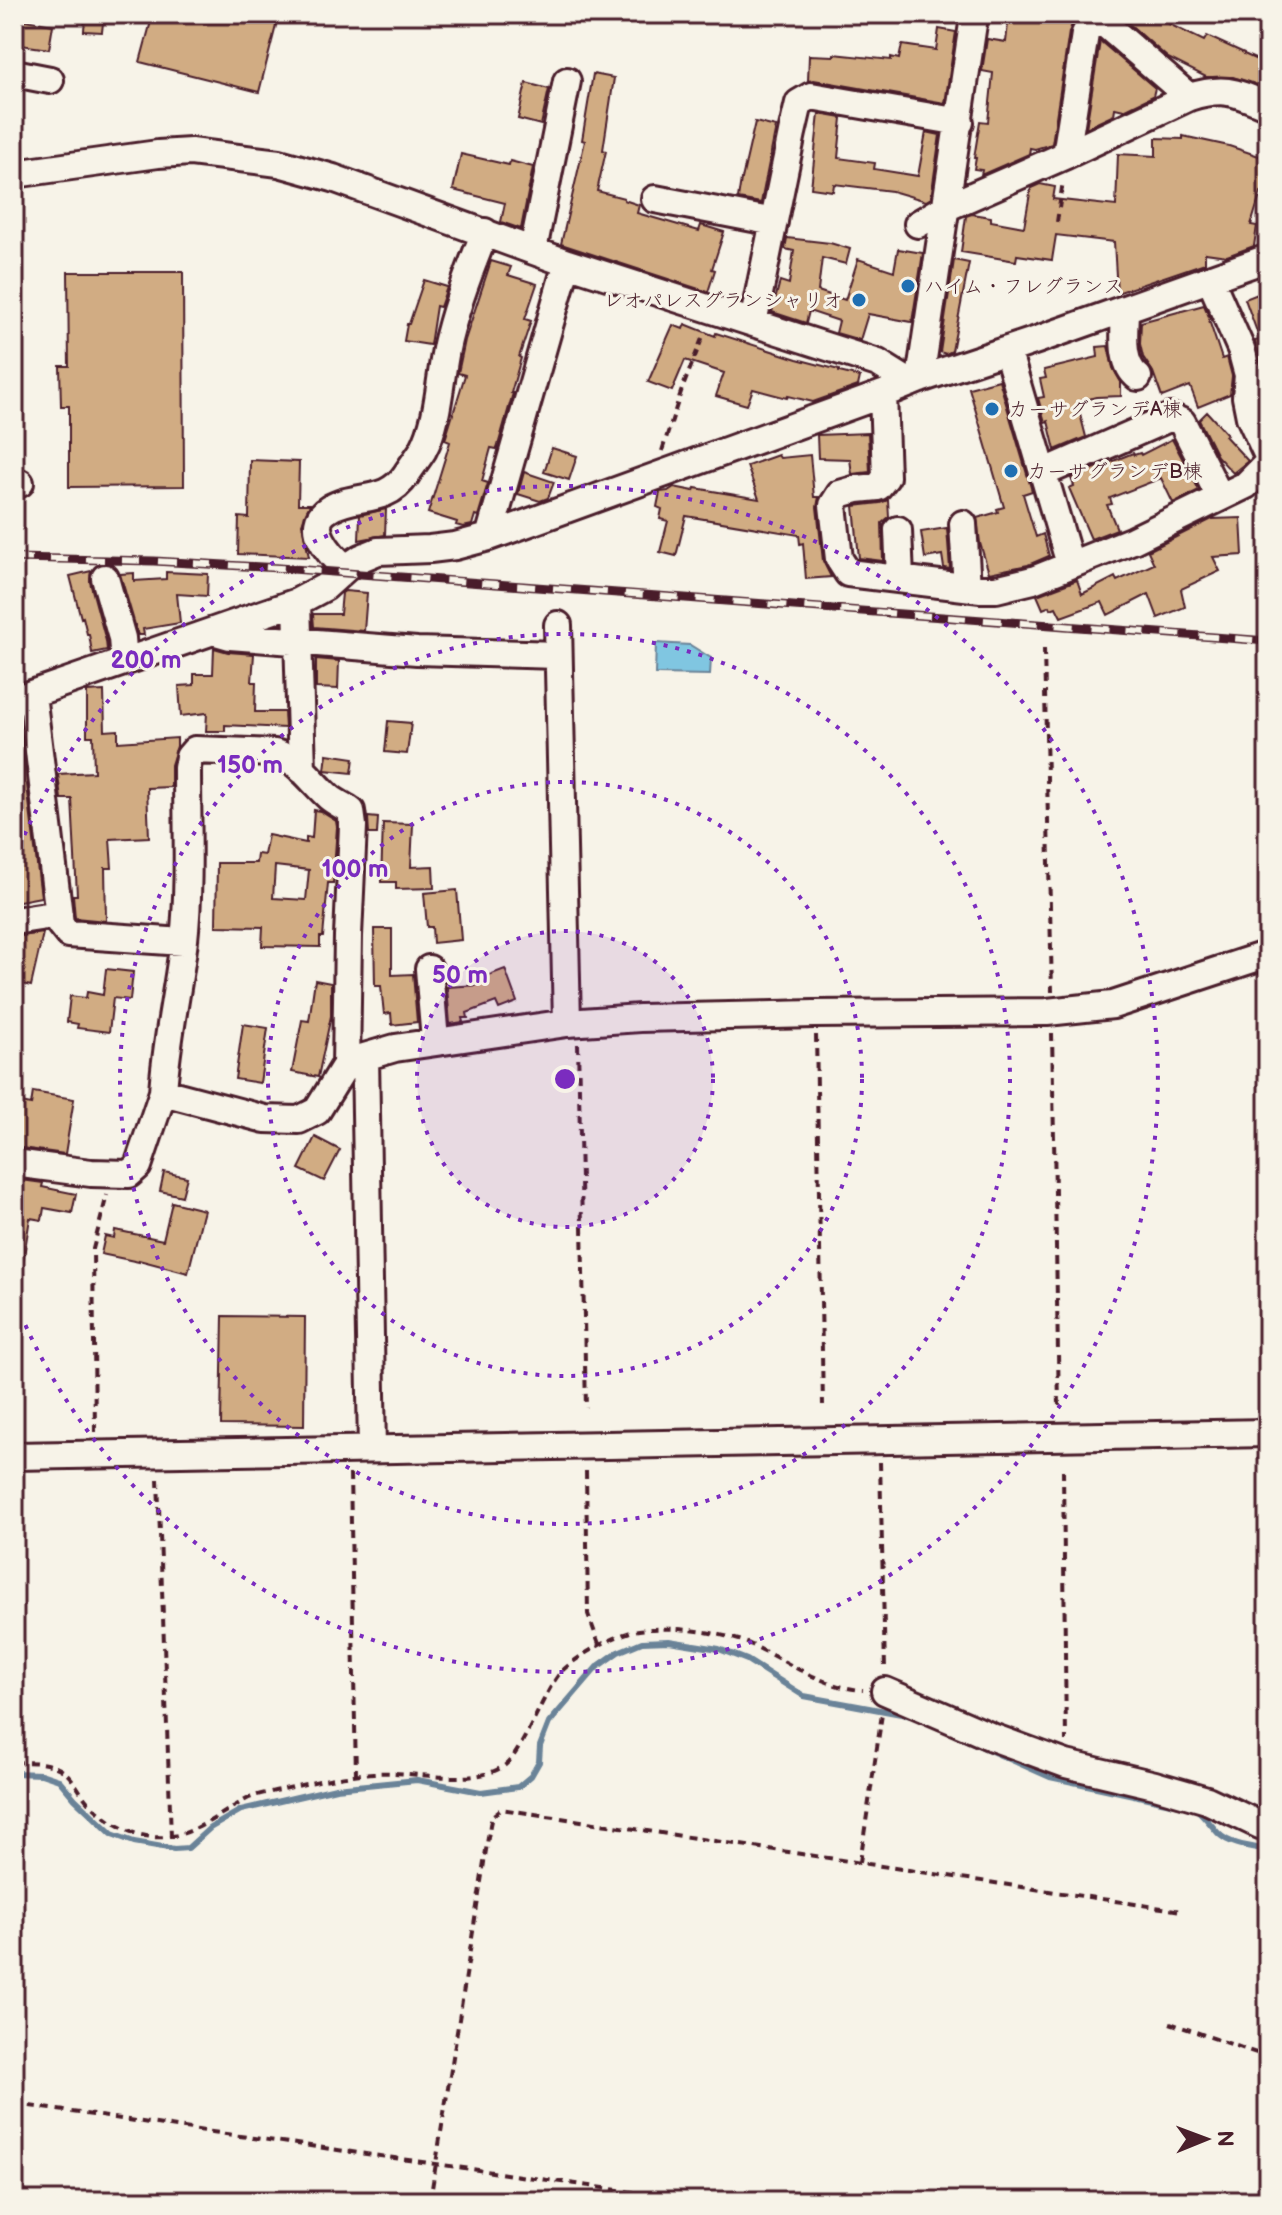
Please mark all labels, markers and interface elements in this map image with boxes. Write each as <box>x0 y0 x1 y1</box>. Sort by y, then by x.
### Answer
place label: ハイム・フレグランス <box>924 275 1123 299</box>
marker: ハイム・フレグランス <box>899 277 917 295</box>
place label: レオパレスグランシャリオ <box>603 289 843 313</box>
marker: レオパレスグランシャリオ <box>850 291 868 309</box>
place label: カーサグランデA棟 <box>1008 398 1182 422</box>
marker: カーサグランデA棟 <box>983 400 1001 418</box>
place label: カーサグランデB棟 <box>1027 460 1203 484</box>
marker: カーサグランデB棟 <box>1002 462 1020 480</box>
text: 200 m <box>111 646 181 675</box>
text: 150 m <box>217 751 283 780</box>
text: 100 m <box>322 855 388 884</box>
text: 50 m <box>432 961 488 990</box>
centre of rings <box>551 1065 579 1093</box>
north arrow <box>1166 2099 1246 2179</box>
text: N <box>1211 2130 1238 2147</box>

